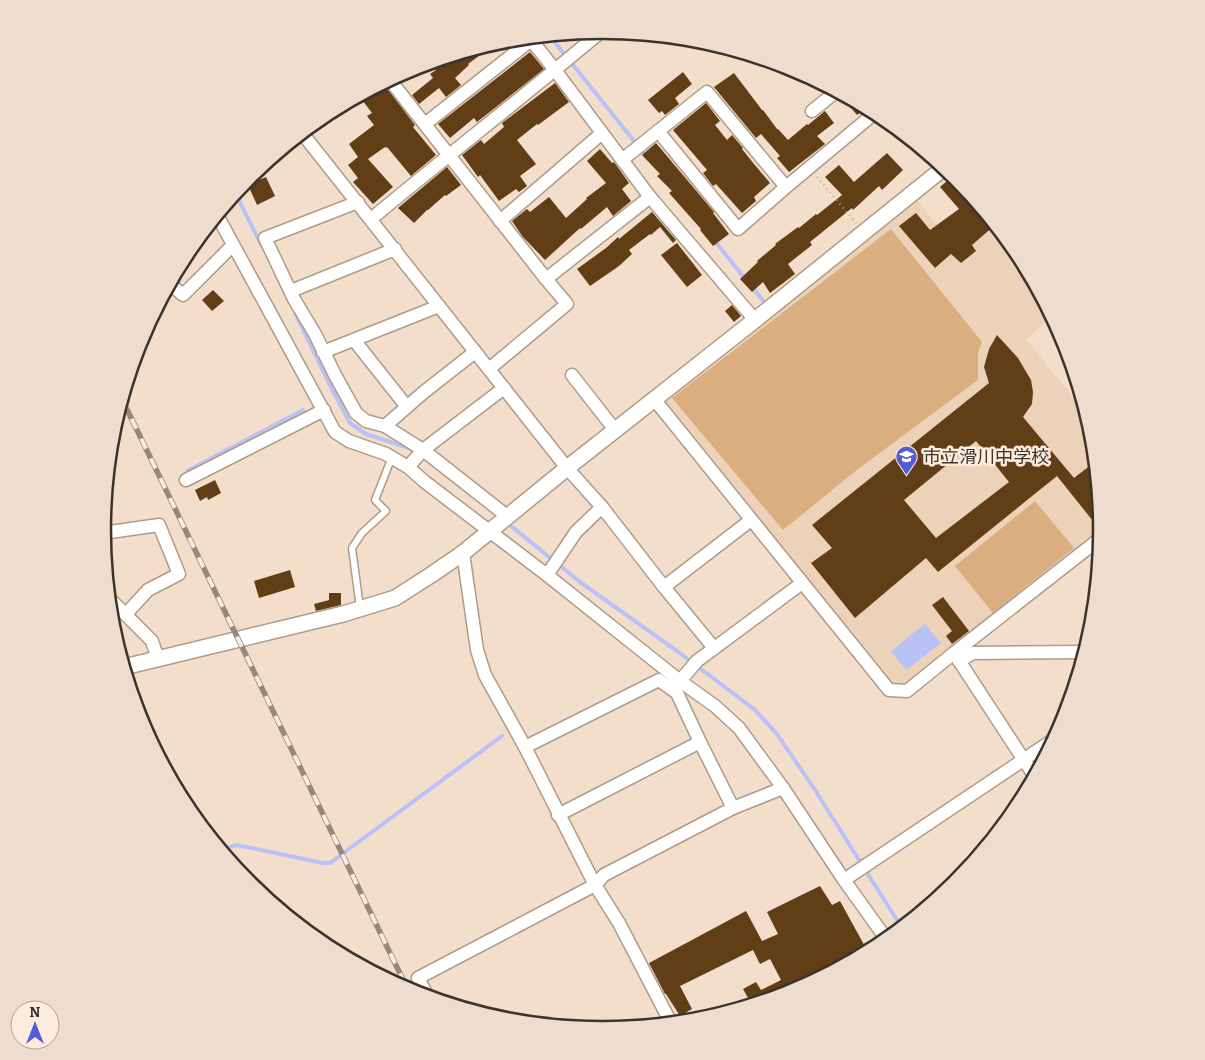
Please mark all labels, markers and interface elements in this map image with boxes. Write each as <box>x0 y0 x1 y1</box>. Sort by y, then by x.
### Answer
school or university icon: 市立滑川中学校 <box>895 445 919 476</box>
place label: 市立滑川中学校 <box>923 446 1049 468</box>
north arrow <box>10 1000 60 1050</box>
text: N <box>30 1004 41 1021</box>

